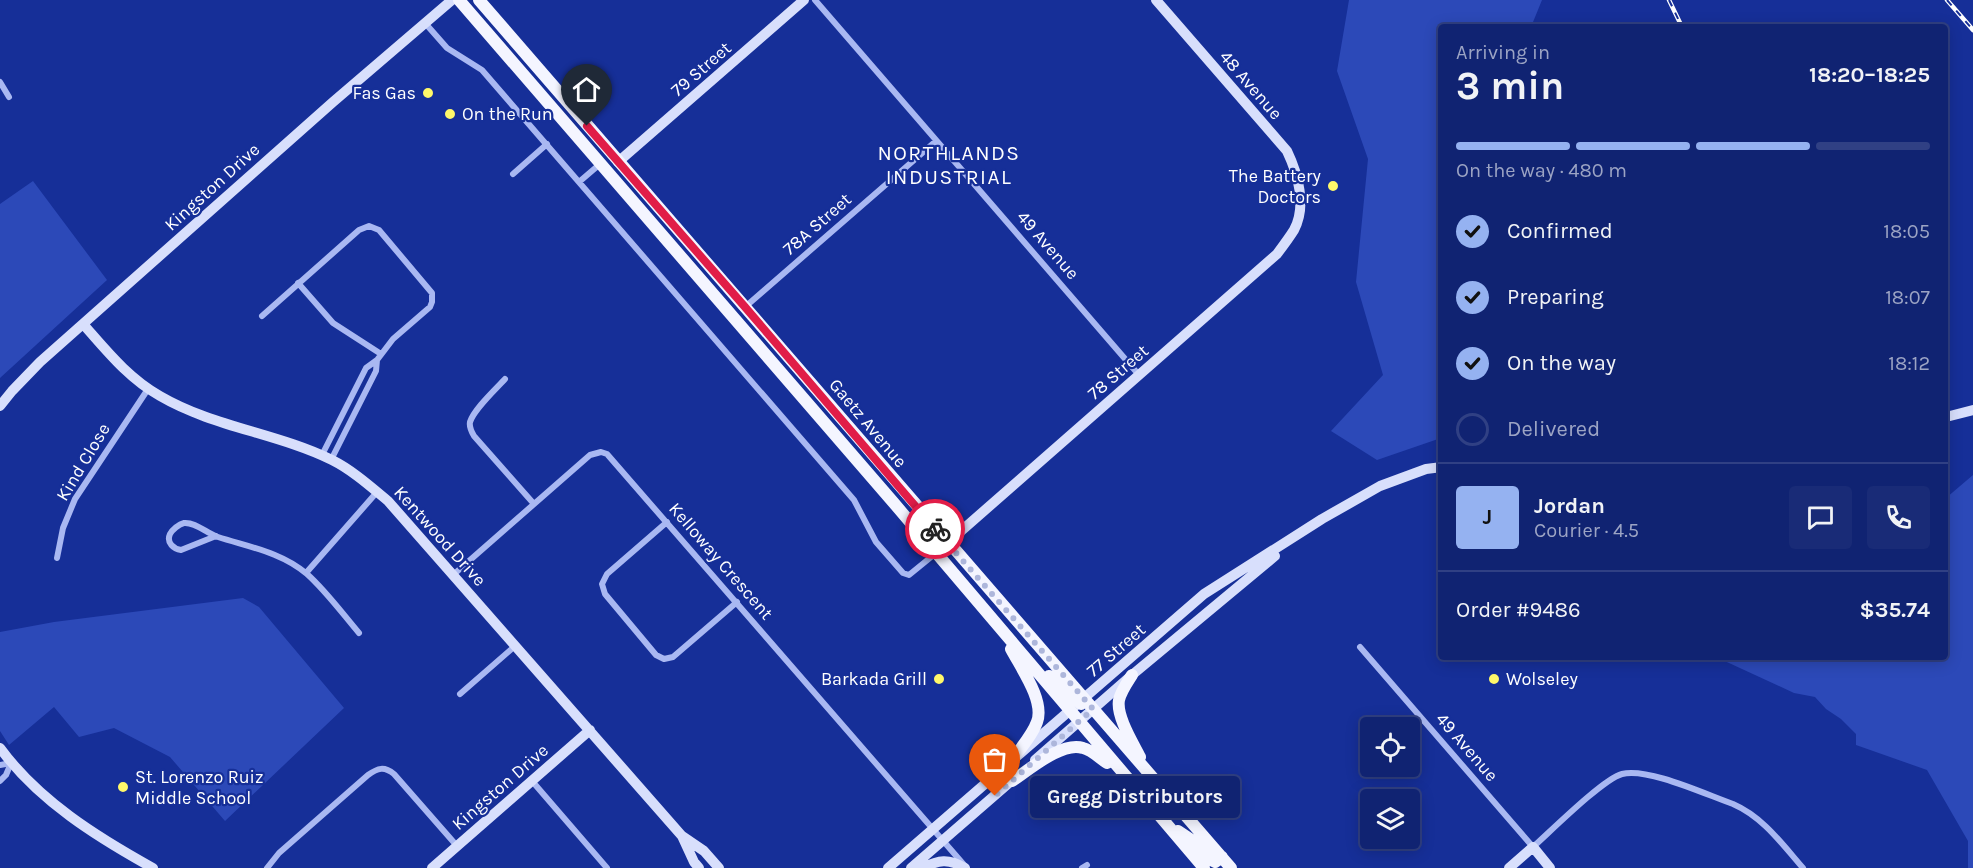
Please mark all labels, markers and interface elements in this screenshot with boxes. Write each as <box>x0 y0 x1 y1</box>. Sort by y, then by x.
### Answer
street label: 79 Street <box>666 37 736 101</box>
text: Arriving in <box>1456 41 1550 64</box>
street label: 48 Avenue <box>1215 46 1287 124</box>
text: 18:20–18:25 <box>1809 62 1930 88</box>
text: 3 min <box>1456 63 1564 109</box>
pin <box>561 64 612 126</box>
icon: home <box>570 73 603 106</box>
place label: Fas Gas <box>352 82 416 104</box>
marker: Fas Gas <box>421 86 435 100</box>
place label: On the Run <box>462 103 553 125</box>
marker: On the Run <box>443 107 457 121</box>
street label: Kingston Drive <box>160 138 264 236</box>
district label: NORTHLANDS INDUSTRIAL <box>877 141 1021 189</box>
text: On the way · 480 m <box>1456 159 1627 182</box>
place label: The Battery Doctors <box>1229 165 1322 208</box>
marker: The Battery Doctors <box>1326 179 1340 193</box>
street label: 78A Street <box>778 188 856 260</box>
street label: 49 Avenue <box>1012 206 1084 284</box>
icon: check <box>1456 215 1489 248</box>
text: Confirmed <box>1507 218 1613 244</box>
text: 18:05 <box>1883 220 1930 243</box>
icon: check <box>1456 281 1489 314</box>
text: Preparing <box>1507 284 1604 310</box>
text: 18:07 <box>1885 286 1930 309</box>
street label: 78 Street <box>1083 340 1153 404</box>
icon: check <box>1456 347 1489 380</box>
text: On the way <box>1507 350 1616 376</box>
text: 18:12 <box>1888 352 1930 375</box>
street label: Gaetz Avenue <box>824 374 912 472</box>
text: Delivered <box>1507 416 1600 442</box>
street label: Kind Close <box>51 419 115 505</box>
street label: Kentwood Drive <box>389 481 491 591</box>
button: chat <box>1789 486 1852 549</box>
button: phone <box>1867 486 1930 549</box>
text: Jordan <box>1534 493 1605 519</box>
street label: Kelloway Crescent <box>664 498 778 624</box>
courier <box>905 499 965 559</box>
text: J <box>1483 504 1492 530</box>
icon: bike <box>919 513 952 546</box>
text: Courier · 4.5 <box>1534 519 1639 542</box>
text: Order #9486 <box>1456 597 1581 623</box>
text: $35.74 <box>1860 597 1930 623</box>
street label: 77 Street <box>1082 618 1150 681</box>
place label: Barkada Grill <box>821 668 927 690</box>
place label: Wolseley <box>1506 668 1578 690</box>
marker: Barkada Grill <box>932 672 946 686</box>
marker: Wolseley <box>1487 672 1501 686</box>
street label: 49 Avenue <box>1431 708 1503 786</box>
map controls <box>1360 717 1420 849</box>
button: locate <box>1360 717 1420 777</box>
pin <box>969 734 1020 796</box>
street label: Kingston Drive <box>447 739 553 835</box>
icon: bag <box>978 743 1011 776</box>
place label: St. Lorenzo Ruiz Middle School <box>135 766 264 809</box>
callout: Gregg Distributors <box>1031 775 1241 817</box>
marker: St. Lorenzo Ruiz Middle School <box>116 780 130 794</box>
text: Gregg Distributors <box>1047 785 1223 808</box>
button: layers <box>1360 789 1420 849</box>

